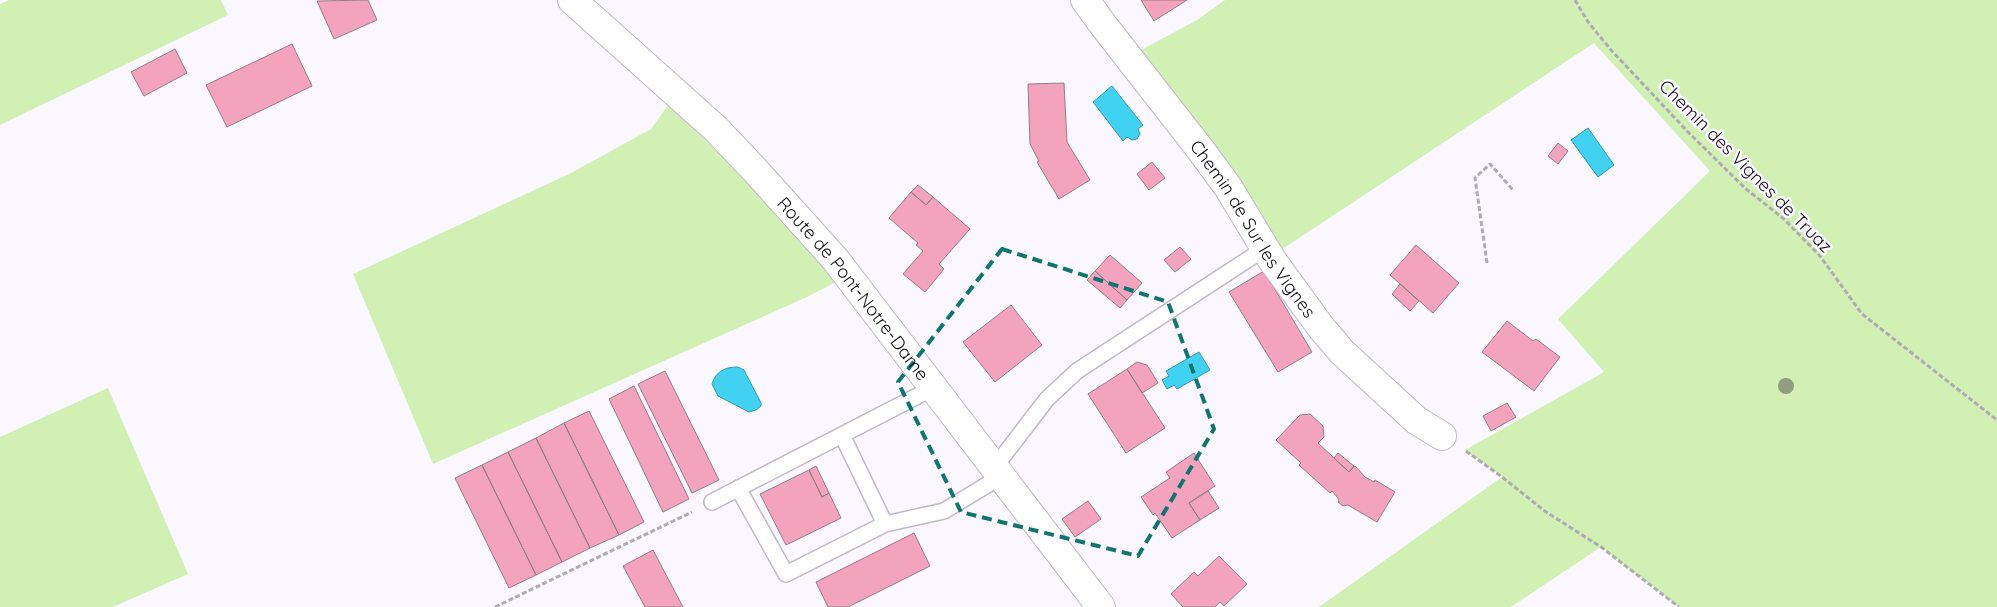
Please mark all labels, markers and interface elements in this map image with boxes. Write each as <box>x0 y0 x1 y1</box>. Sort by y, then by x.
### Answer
street label: Chemin des Vignes de Truaz <box>1655 75 1837 257</box>
street label: Chemin de Sur les Vignes <box>1185 135 1321 322</box>
street label: Route de Pont-Notre-Dame <box>773 192 935 385</box>

